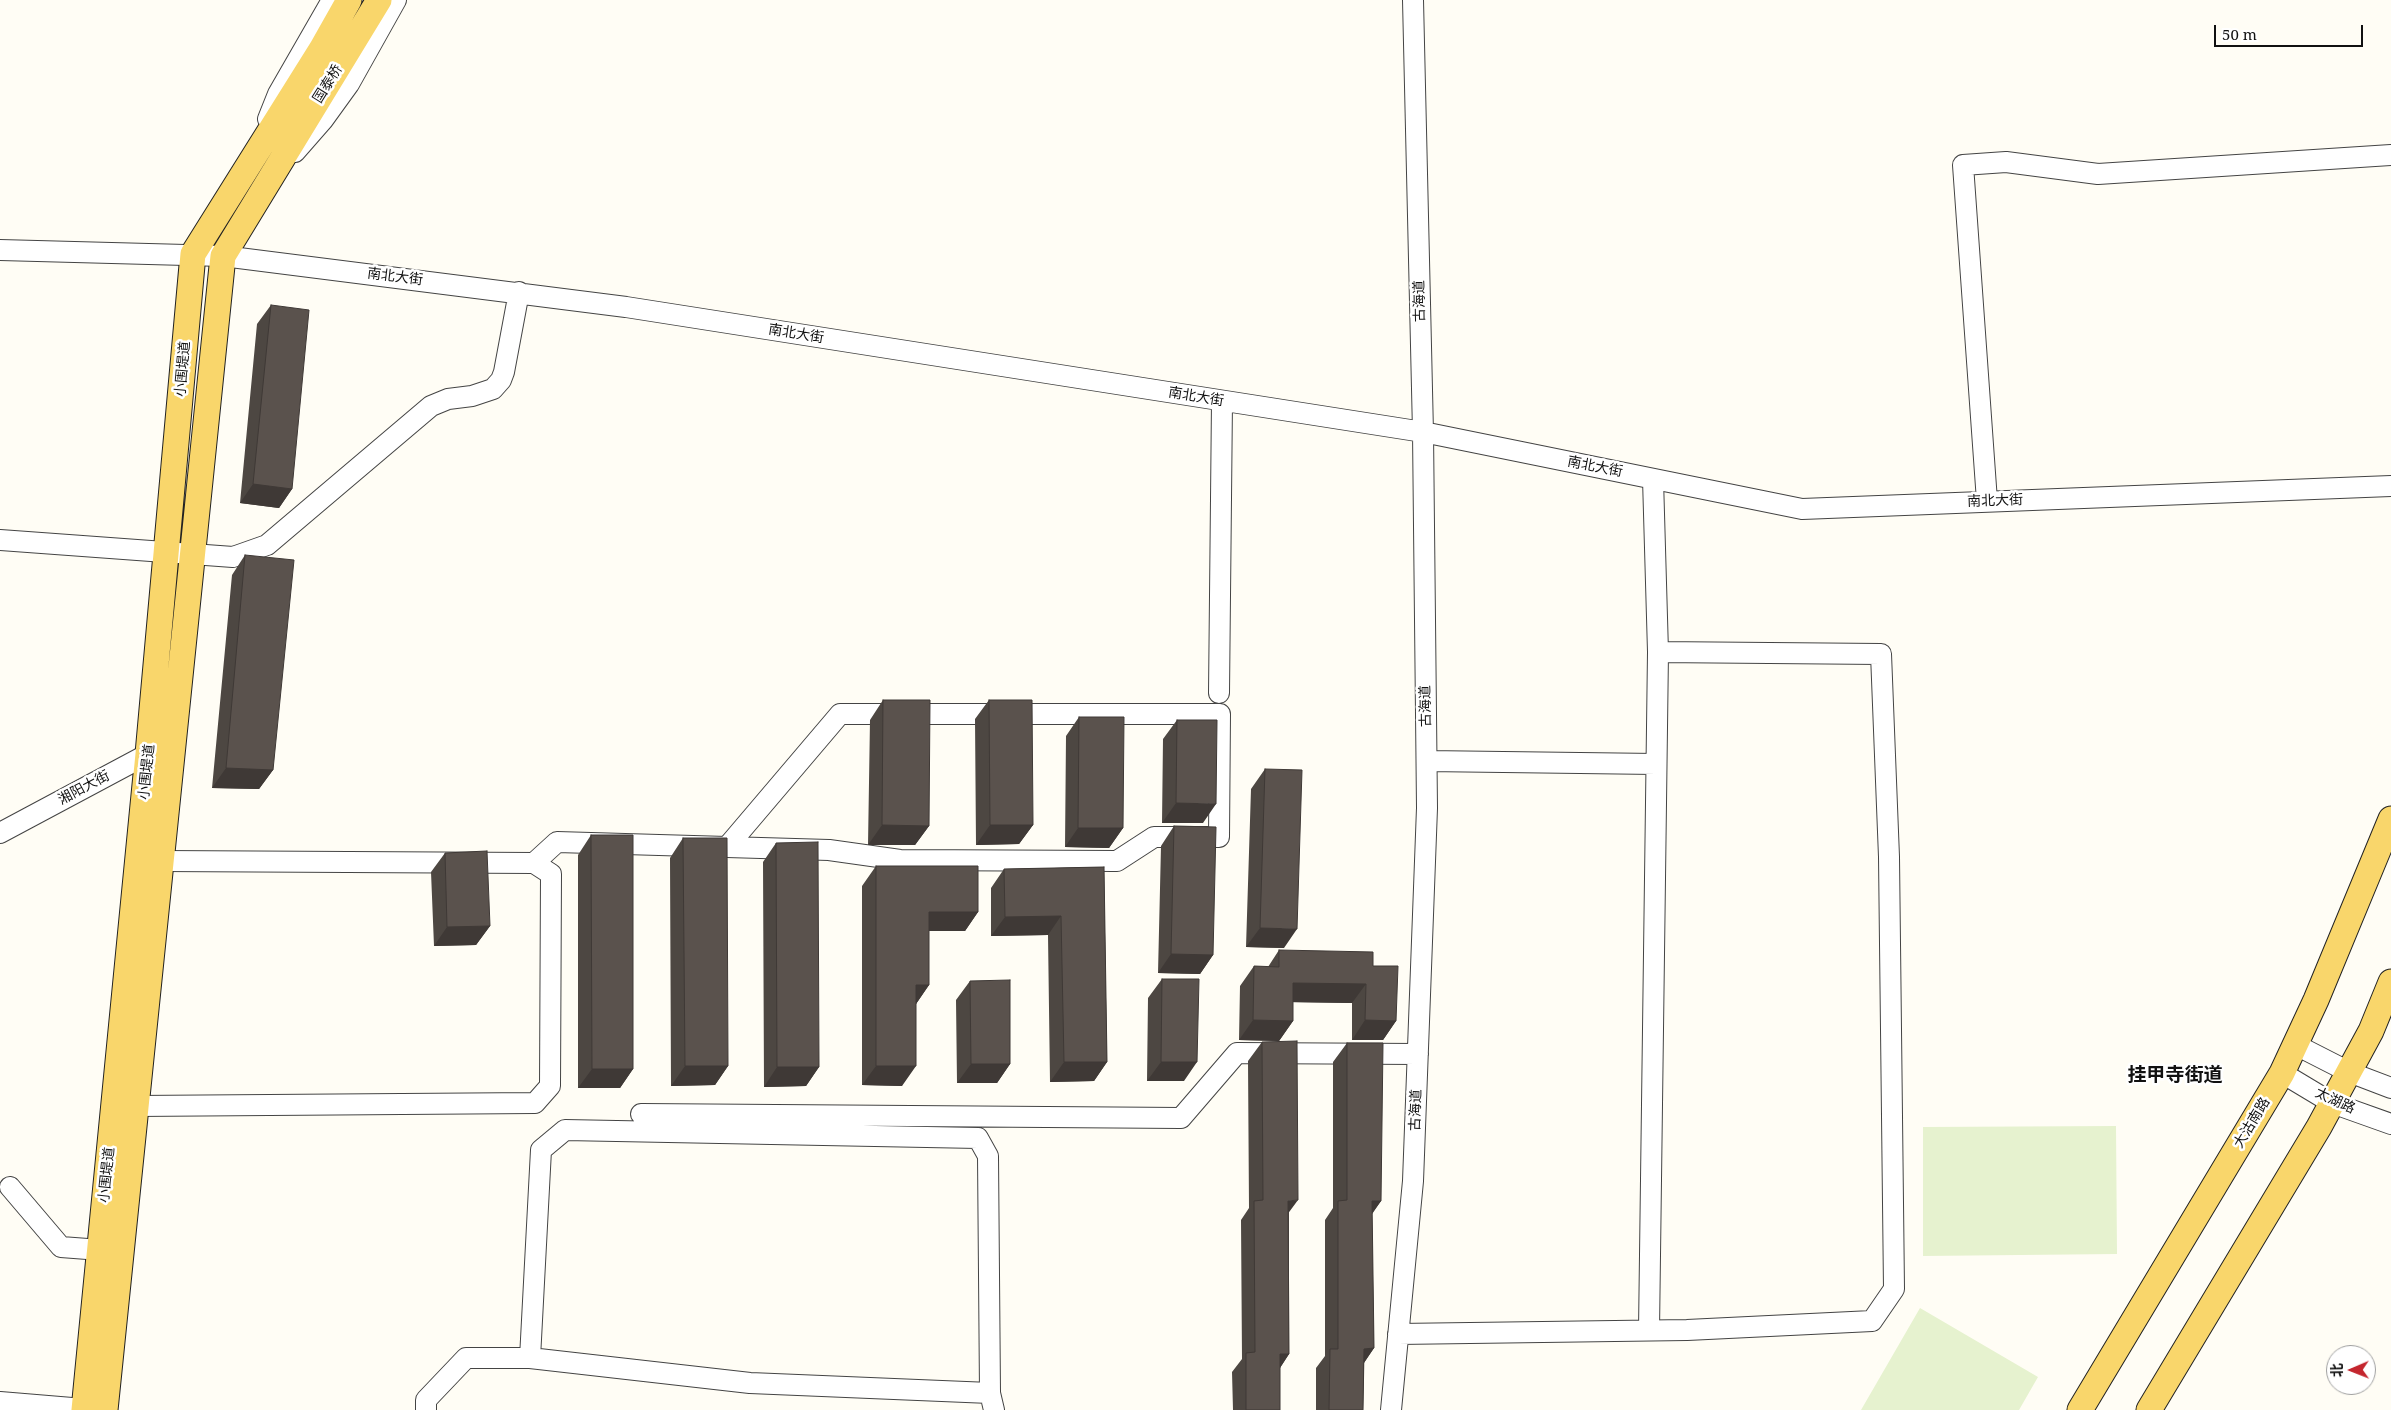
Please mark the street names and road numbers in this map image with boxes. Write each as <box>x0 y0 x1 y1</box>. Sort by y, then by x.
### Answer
street label: 国泰桥 <box>310 62 346 106</box>
street label: 南北大街 <box>366 265 424 289</box>
street label: 古海道 <box>1411 280 1429 322</box>
street label: 南北大街 <box>767 321 825 347</box>
street label: 小围堤道 <box>172 340 194 398</box>
street label: 南北大街 <box>1167 384 1225 410</box>
street label: 南北大街 <box>1566 453 1624 481</box>
street label: 南北大街 <box>1967 492 2023 510</box>
street label: 古海道 <box>1417 685 1435 727</box>
street label: 小围堤道 <box>136 743 158 801</box>
street label: 湘阳大街 <box>55 767 113 809</box>
street label: 太湖路 <box>2312 1085 2358 1117</box>
street label: 古海道 <box>1407 1089 1425 1131</box>
street label: 大沽南路 <box>2230 1095 2274 1151</box>
street label: 小围堤道 <box>96 1146 118 1204</box>

